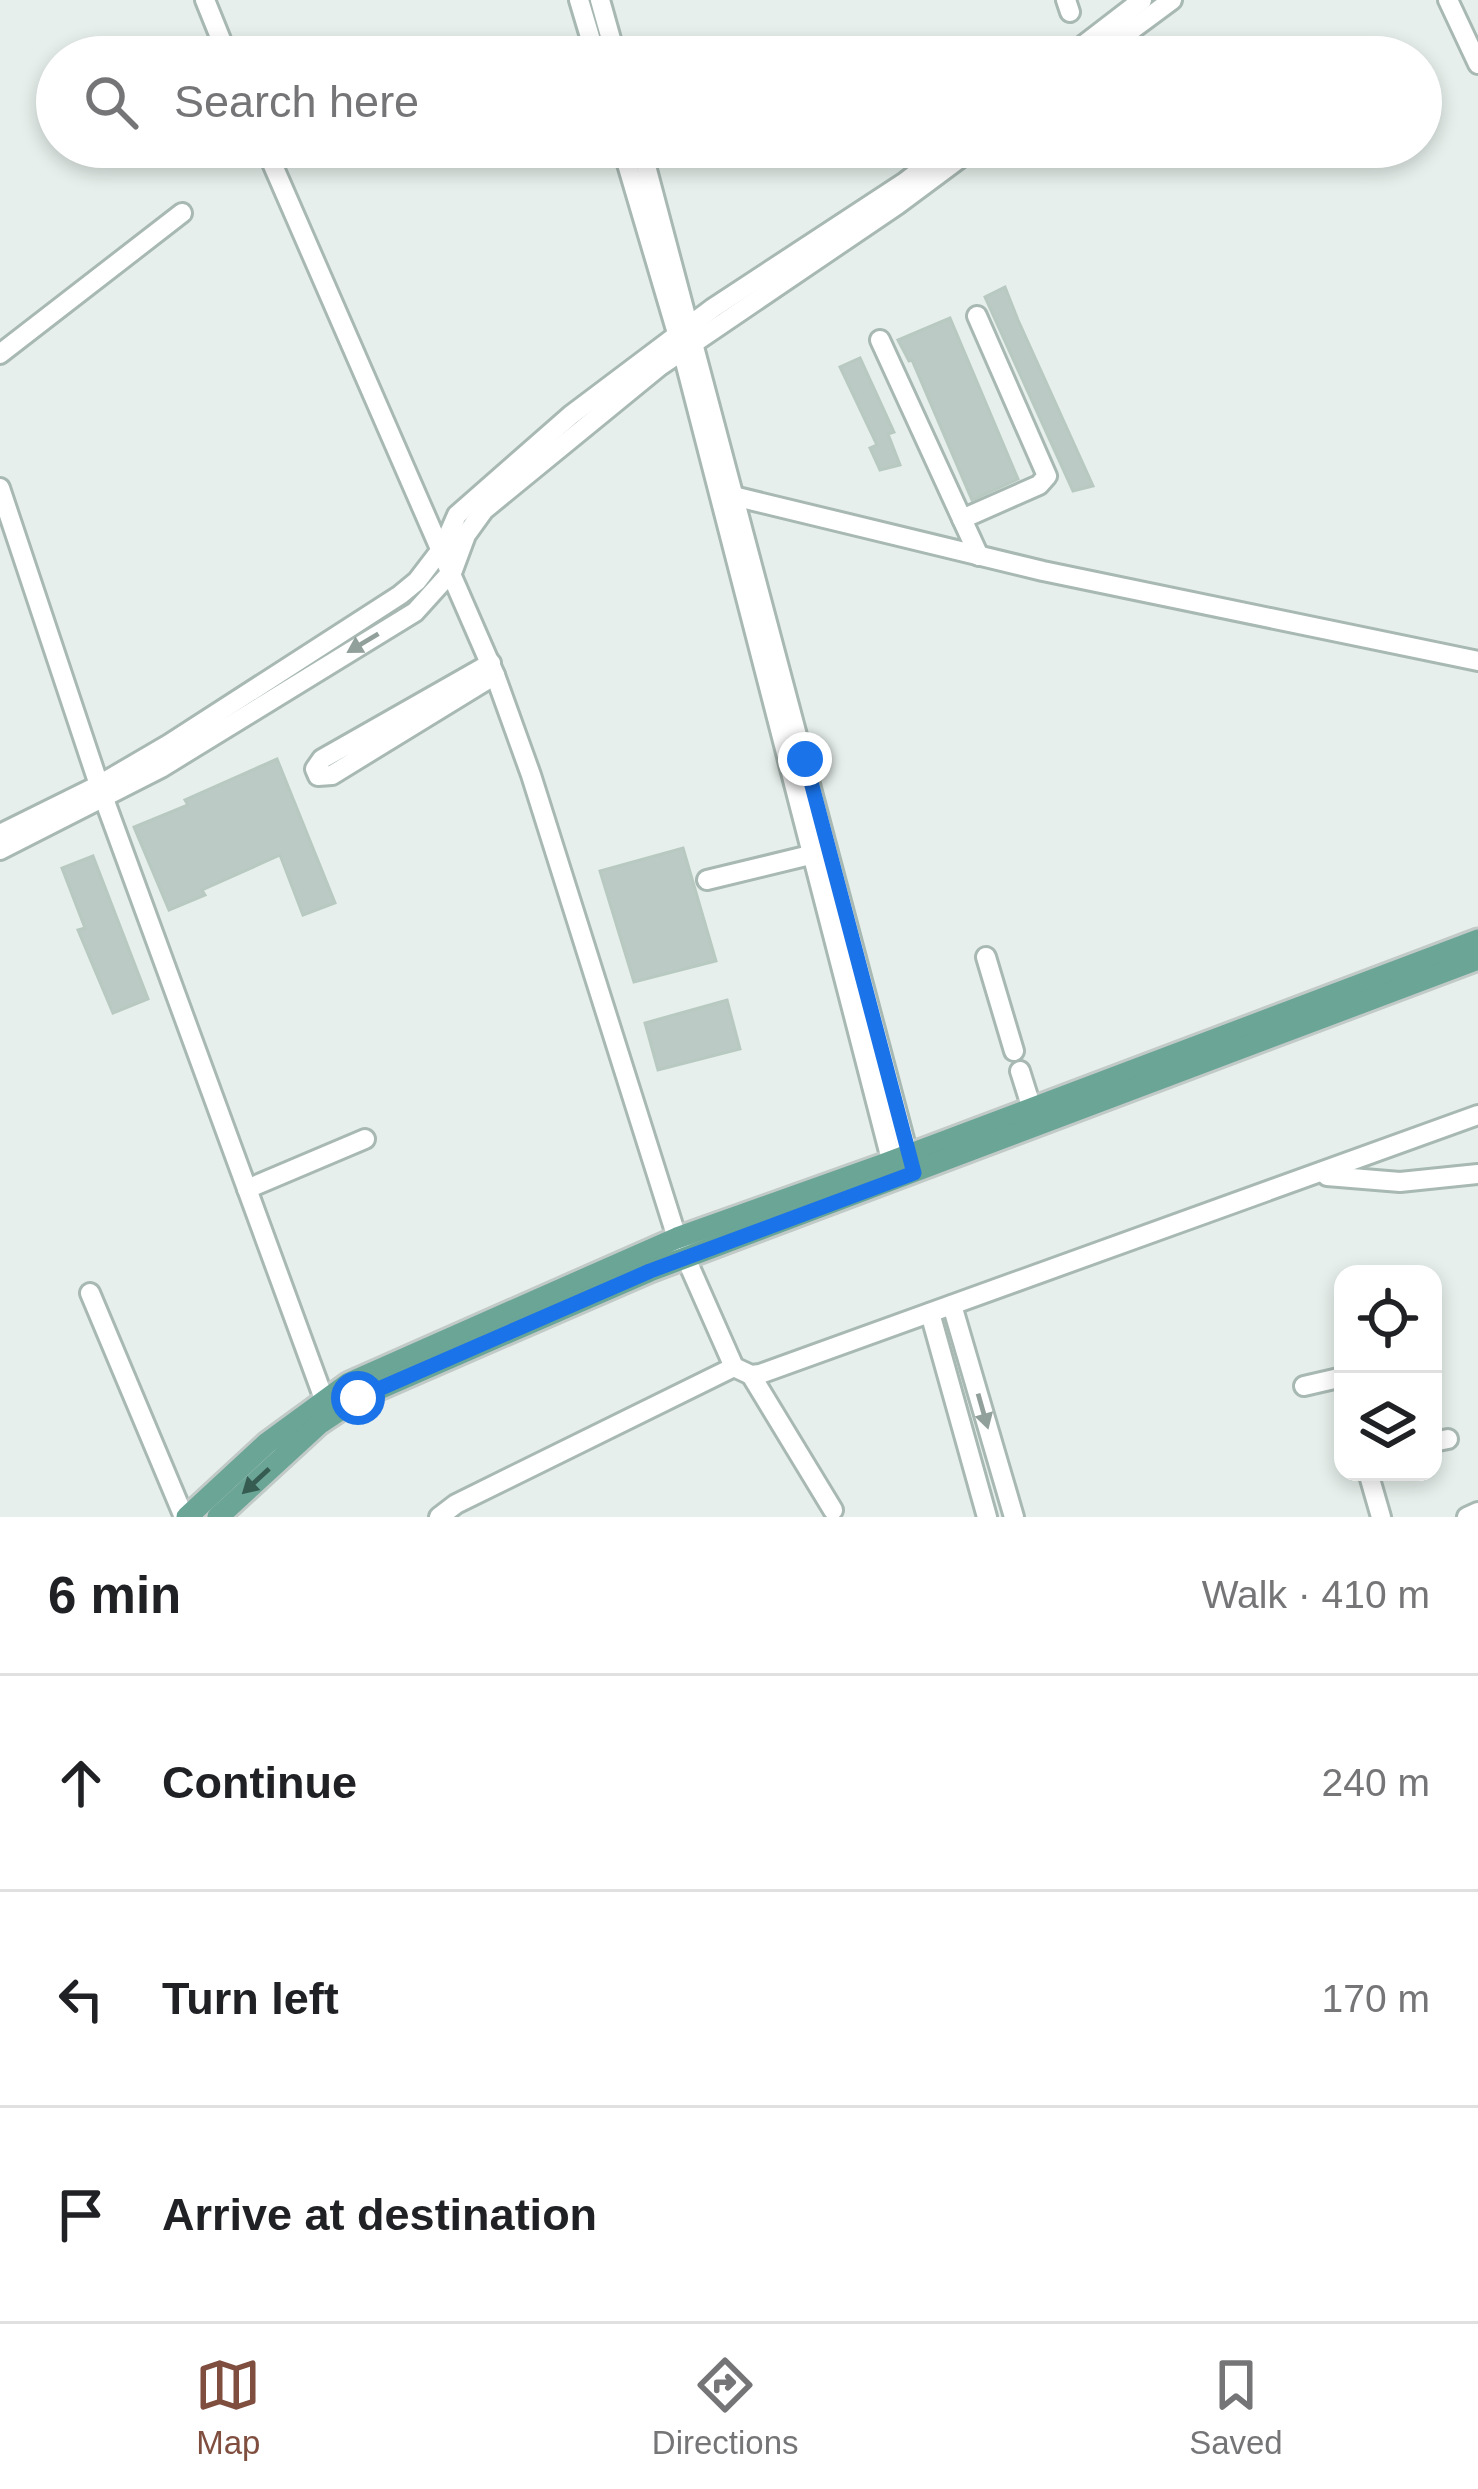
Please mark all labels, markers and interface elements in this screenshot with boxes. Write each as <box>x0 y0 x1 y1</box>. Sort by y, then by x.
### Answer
search box <box>36 36 1442 168</box>
icon: search <box>78 69 144 135</box>
text: Search here <box>174 76 419 127</box>
one-way arrow <box>346 631 380 652</box>
route end <box>778 732 832 786</box>
map controls <box>1334 1265 1442 1481</box>
button: locate <box>1334 1265 1442 1373</box>
route start <box>331 1371 385 1425</box>
button: layers <box>1334 1373 1442 1481</box>
one-way arrow <box>975 1393 993 1430</box>
one-way arrow <box>242 1466 271 1494</box>
text: 6 min <box>48 1567 181 1624</box>
text: Walk · 410 m <box>1202 1573 1430 1616</box>
icon: ahead <box>48 1750 114 1816</box>
text: Continue <box>162 1757 357 1808</box>
text: 240 m <box>1322 1761 1430 1804</box>
icon: left <box>48 1966 114 2032</box>
text: Turn left <box>162 1973 339 2024</box>
text: 170 m <box>1322 1977 1430 2020</box>
icon: arrive <box>48 2182 114 2248</box>
text: Arrive at destination <box>162 2189 597 2240</box>
tab: Map <box>195 2352 261 2462</box>
tab: Directions <box>652 2352 799 2462</box>
tab: Saved <box>1189 2352 1283 2462</box>

